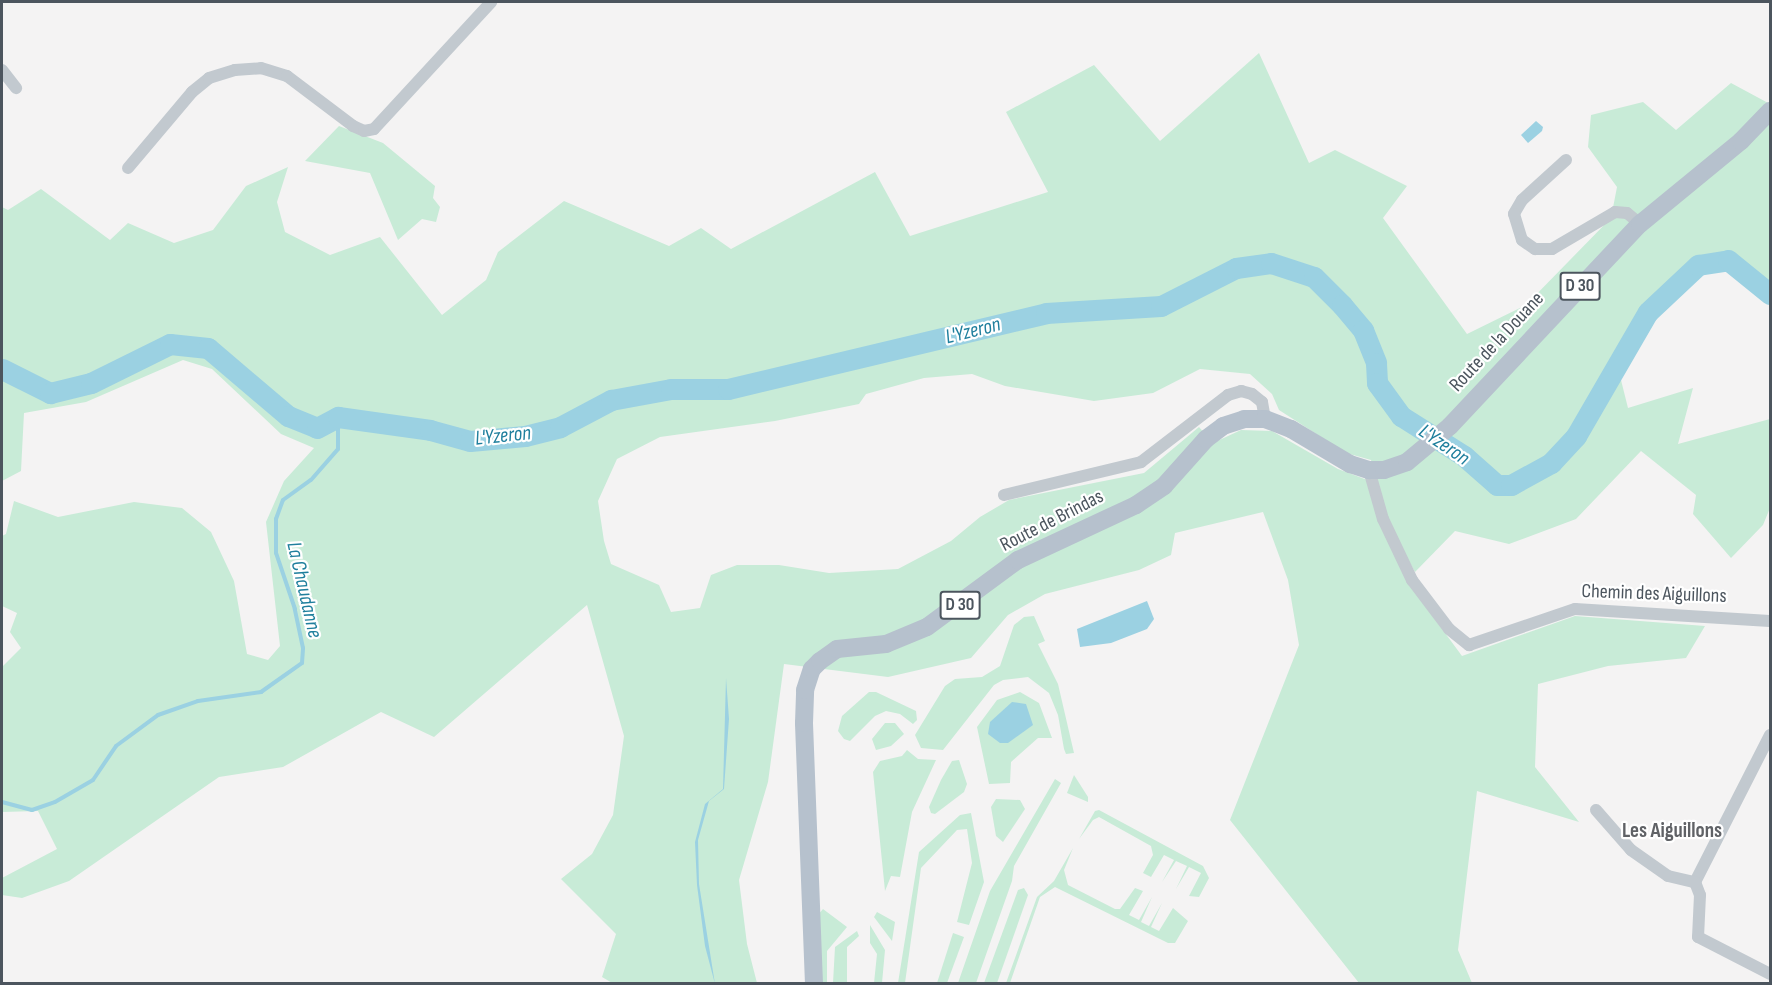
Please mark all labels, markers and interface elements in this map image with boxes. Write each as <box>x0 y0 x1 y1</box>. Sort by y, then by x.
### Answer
road number: D 30 <box>1559 271 1601 301</box>
street label: Route de la Douane <box>1445 287 1549 397</box>
water label: L'Yzeron <box>943 312 1003 350</box>
water label: L'Yzeron <box>1414 419 1474 471</box>
water label: L'Yzeron <box>474 421 532 451</box>
street label: Route de Brindas <box>996 485 1108 557</box>
water label: La Chaudanne <box>281 539 327 641</box>
street label: Chemin des Aiguillons <box>1581 579 1727 609</box>
road number: D 30 <box>939 590 981 620</box>
district label: Les Aiguillons <box>1622 818 1722 844</box>

